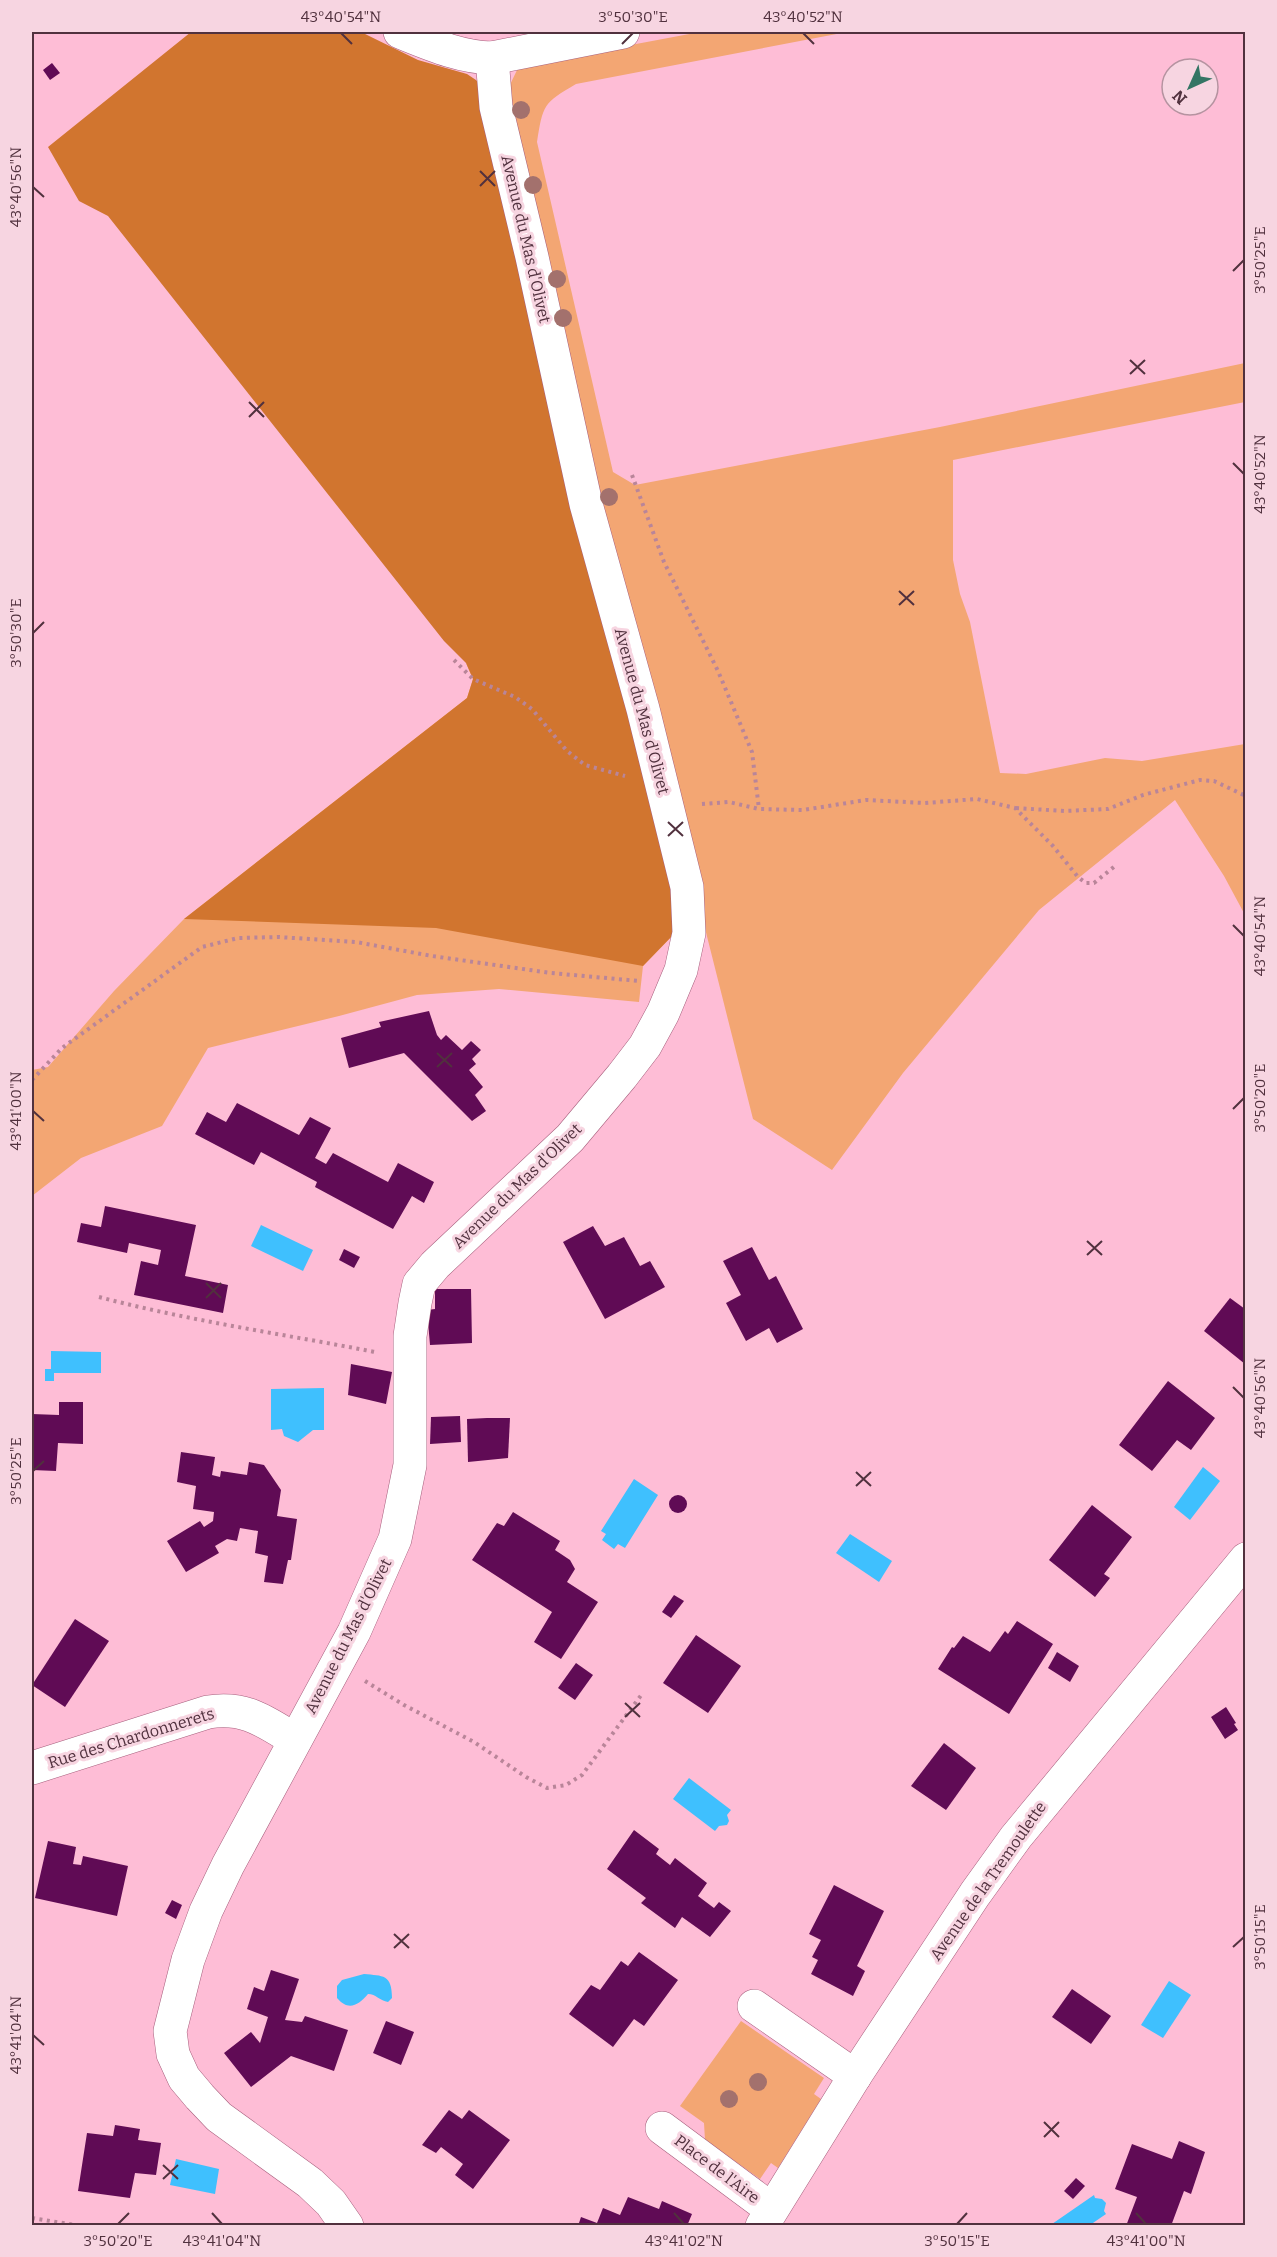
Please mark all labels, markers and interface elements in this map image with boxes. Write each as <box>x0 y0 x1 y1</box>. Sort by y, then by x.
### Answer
text: 43°40'54"N <box>301 8 381 26</box>
text: 3°50'30"E <box>598 8 668 26</box>
text: 43°40'52"N <box>763 8 843 26</box>
north arrow <box>1160 57 1220 117</box>
text: N <box>1169 86 1191 108</box>
text: 43°40'56"N <box>7 147 25 227</box>
street label: Avenue du Mas d'Olivet <box>497 153 555 325</box>
text: 3°50'25"E <box>1251 226 1269 294</box>
text: 43°40'52"N <box>1251 434 1269 514</box>
text: 3°50'30"E <box>7 598 25 668</box>
street label: Avenue du Mas d'Olivet <box>611 626 673 797</box>
text: 43°40'54"N <box>1251 896 1269 976</box>
text: 3°50'20"E <box>1251 1063 1269 1133</box>
text: 43°41'00"N <box>7 1071 25 1151</box>
street label: Avenue du Mas d'Olivet <box>449 1119 585 1252</box>
text: 43°40'56"N <box>1251 1358 1269 1438</box>
text: 3°50'25"E <box>7 1437 25 1505</box>
street label: Avenue du Mas d'Olivet <box>301 1555 396 1717</box>
street label: Rue des Chardonnerets <box>46 1704 216 1772</box>
street label: Avenue de la Tremoulette <box>926 1798 1050 1964</box>
text: 3°50'15"E <box>1251 1904 1269 1970</box>
text: 43°41'04"N <box>7 1996 25 2074</box>
street label: Place de l'Aire <box>671 2131 763 2207</box>
text: 3°50'20"E <box>83 2232 153 2250</box>
text: 43°41'04"N <box>183 2232 261 2250</box>
text: 43°41'02"N <box>645 2232 723 2250</box>
text: 3°50'15"E <box>924 2232 990 2250</box>
text: 43°41'00"N <box>1106 2232 1186 2250</box>

